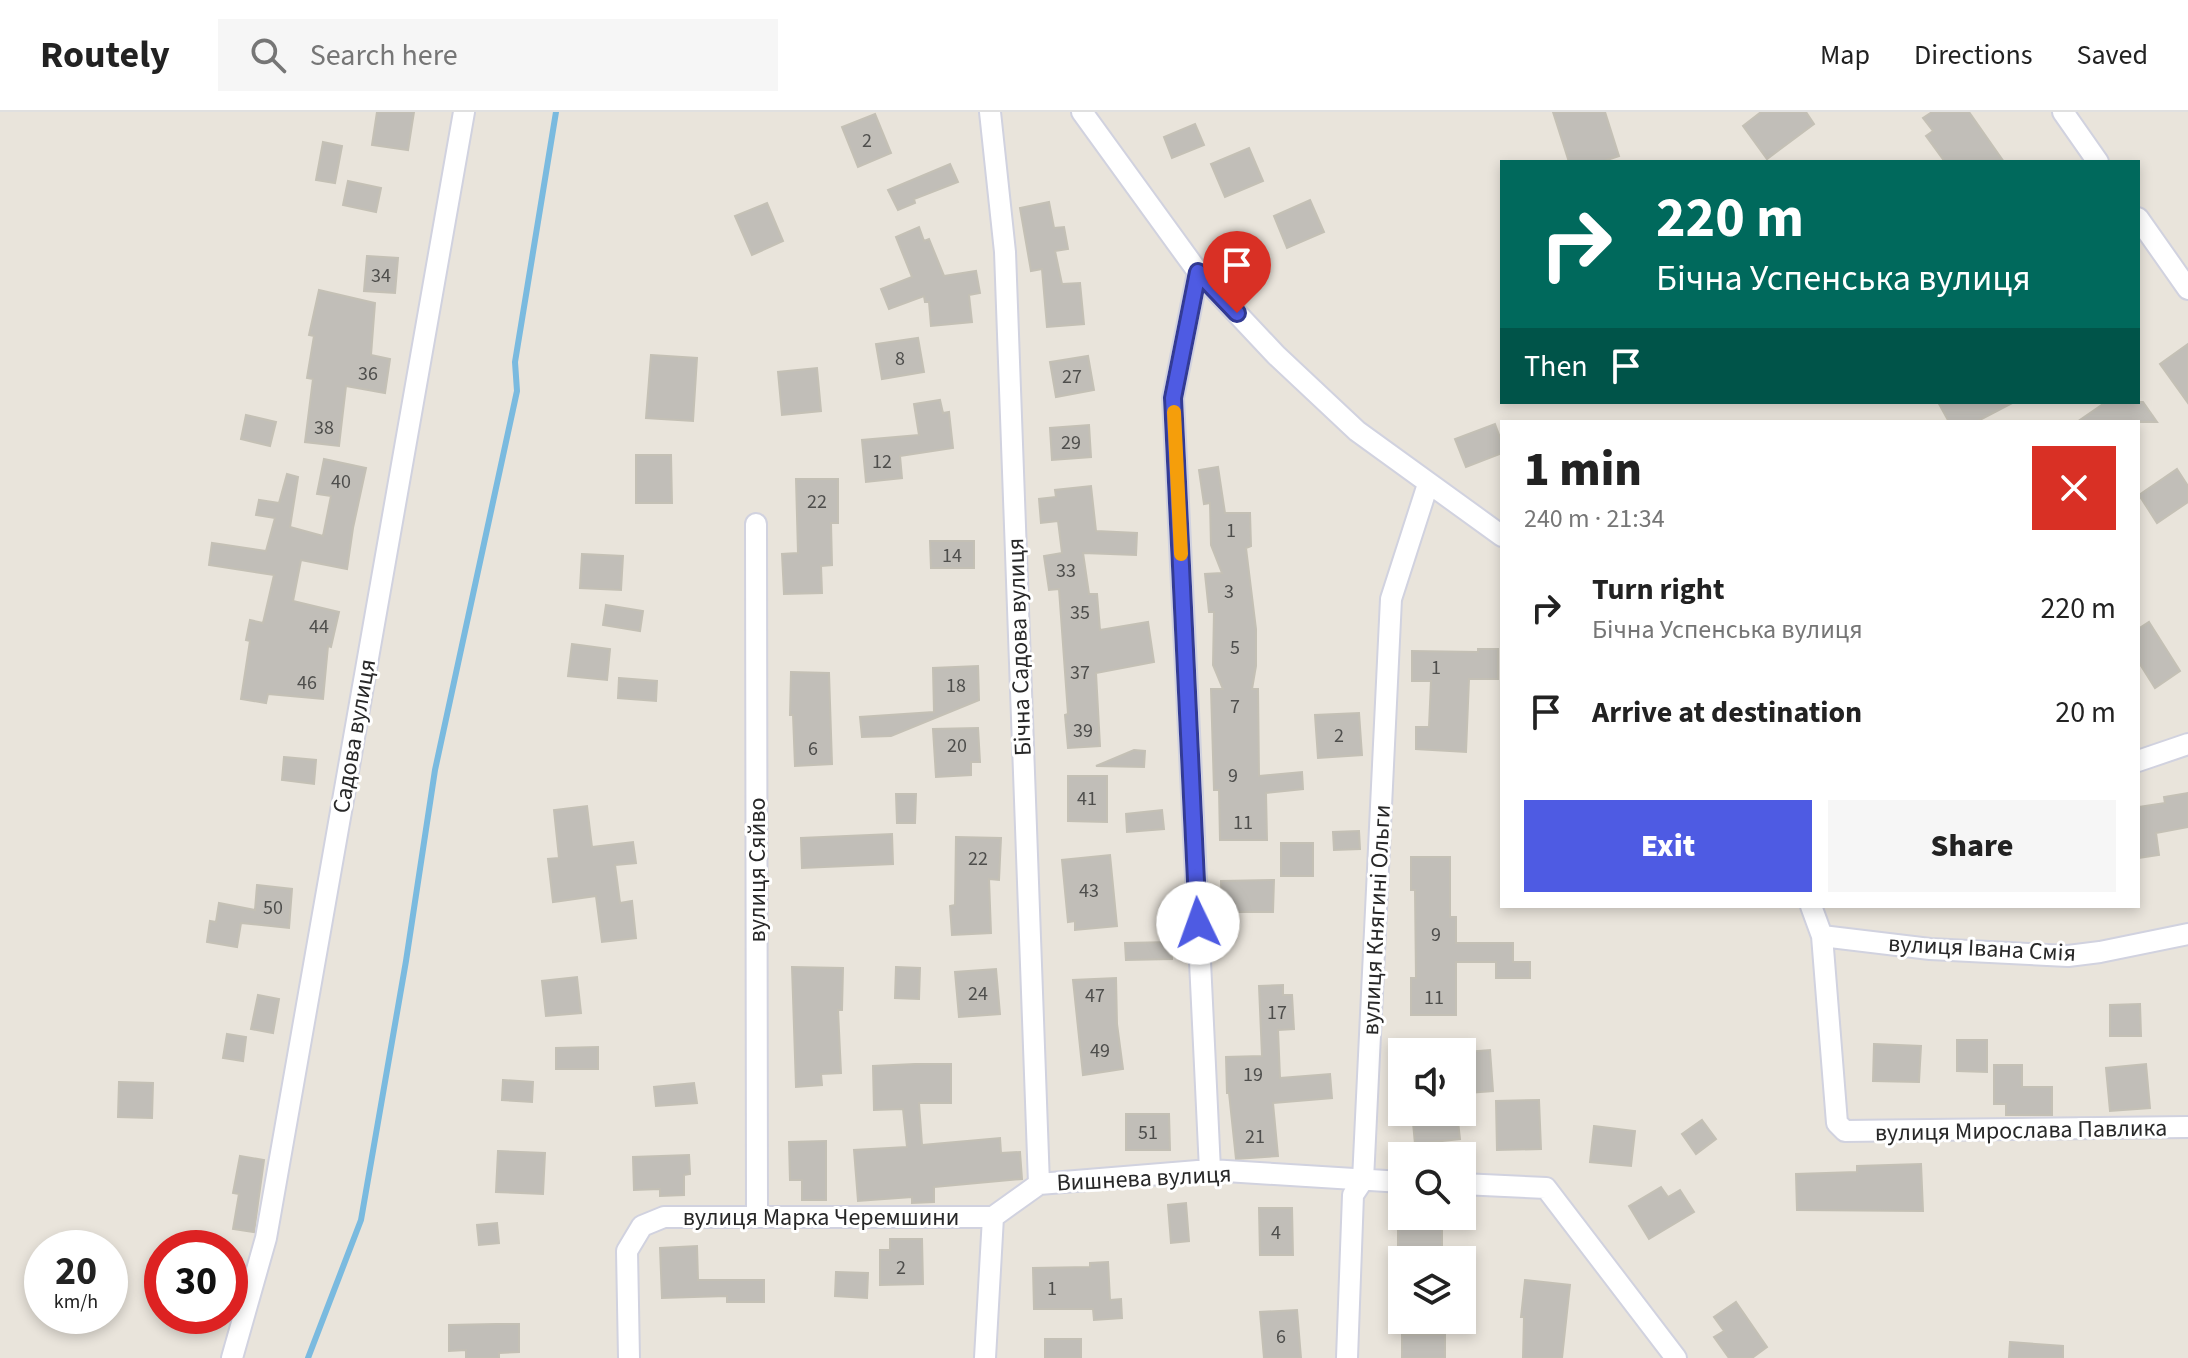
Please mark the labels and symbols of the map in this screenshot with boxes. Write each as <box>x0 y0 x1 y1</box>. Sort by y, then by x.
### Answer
house number: 2 <box>862 127 872 155</box>
pin <box>1203 231 1271 313</box>
house number: 34 <box>371 262 391 290</box>
house number: 8 <box>895 345 905 373</box>
house number: 36 <box>358 360 378 388</box>
house number: 27 <box>1062 363 1082 391</box>
house number: 38 <box>314 414 334 442</box>
house number: 29 <box>1061 429 1081 457</box>
house number: 12 <box>872 448 892 476</box>
house number: 40 <box>331 468 351 496</box>
house number: 22 <box>807 488 827 516</box>
house number: 1 <box>1226 517 1236 545</box>
street label: Бічна Садова вулиця <box>998 537 1041 757</box>
house number: 14 <box>942 542 962 570</box>
house number: 33 <box>1056 557 1076 585</box>
house number: 3 <box>1224 578 1234 606</box>
house number: 35 <box>1070 599 1090 627</box>
house number: 44 <box>309 613 329 641</box>
house number: 5 <box>1230 634 1240 662</box>
house number: 1 <box>1431 654 1441 682</box>
street label: Садова вулиця <box>324 656 385 816</box>
house number: 37 <box>1070 659 1090 687</box>
house number: 46 <box>297 669 317 697</box>
house number: 18 <box>946 672 966 700</box>
house number: 7 <box>1230 693 1240 721</box>
house number: 39 <box>1073 717 1093 745</box>
house number: 2 <box>1334 722 1344 750</box>
house number: 20 <box>947 732 967 760</box>
house number: 6 <box>808 735 818 763</box>
house number: 9 <box>1228 762 1238 790</box>
house number: 41 <box>1077 785 1097 813</box>
street label: вулиця Сяйво <box>740 798 775 942</box>
street label: вулиця Княгині Ольги <box>1353 804 1400 1036</box>
house number: 11 <box>1233 809 1253 837</box>
house number: 22 <box>968 845 988 873</box>
house number: 43 <box>1079 877 1099 905</box>
position arrow <box>1156 881 1240 965</box>
house number: 50 <box>263 894 283 922</box>
house number: 9 <box>1431 921 1441 949</box>
street label: вулиця Івана Смія <box>1887 926 2077 971</box>
house number: 24 <box>968 980 988 1008</box>
house number: 47 <box>1085 982 1105 1010</box>
house number: 11 <box>1424 984 1444 1012</box>
house number: 17 <box>1267 999 1287 1027</box>
house number: 49 <box>1090 1037 1110 1065</box>
house number: 19 <box>1243 1061 1263 1089</box>
street label: вулиця Мирослава Павлика <box>1875 1110 2167 1151</box>
house number: 51 <box>1138 1119 1158 1147</box>
house number: 21 <box>1245 1123 1265 1151</box>
street label: Вишнева вулиця <box>1056 1156 1232 1201</box>
street label: вулиця Марка Черемшини <box>683 1200 959 1235</box>
house number: 4 <box>1271 1219 1281 1247</box>
speed limit sign: 30 <box>144 1230 248 1334</box>
house number: 2 <box>896 1254 906 1282</box>
house number: 1 <box>1047 1275 1057 1303</box>
house number: 6 <box>1276 1323 1286 1351</box>

